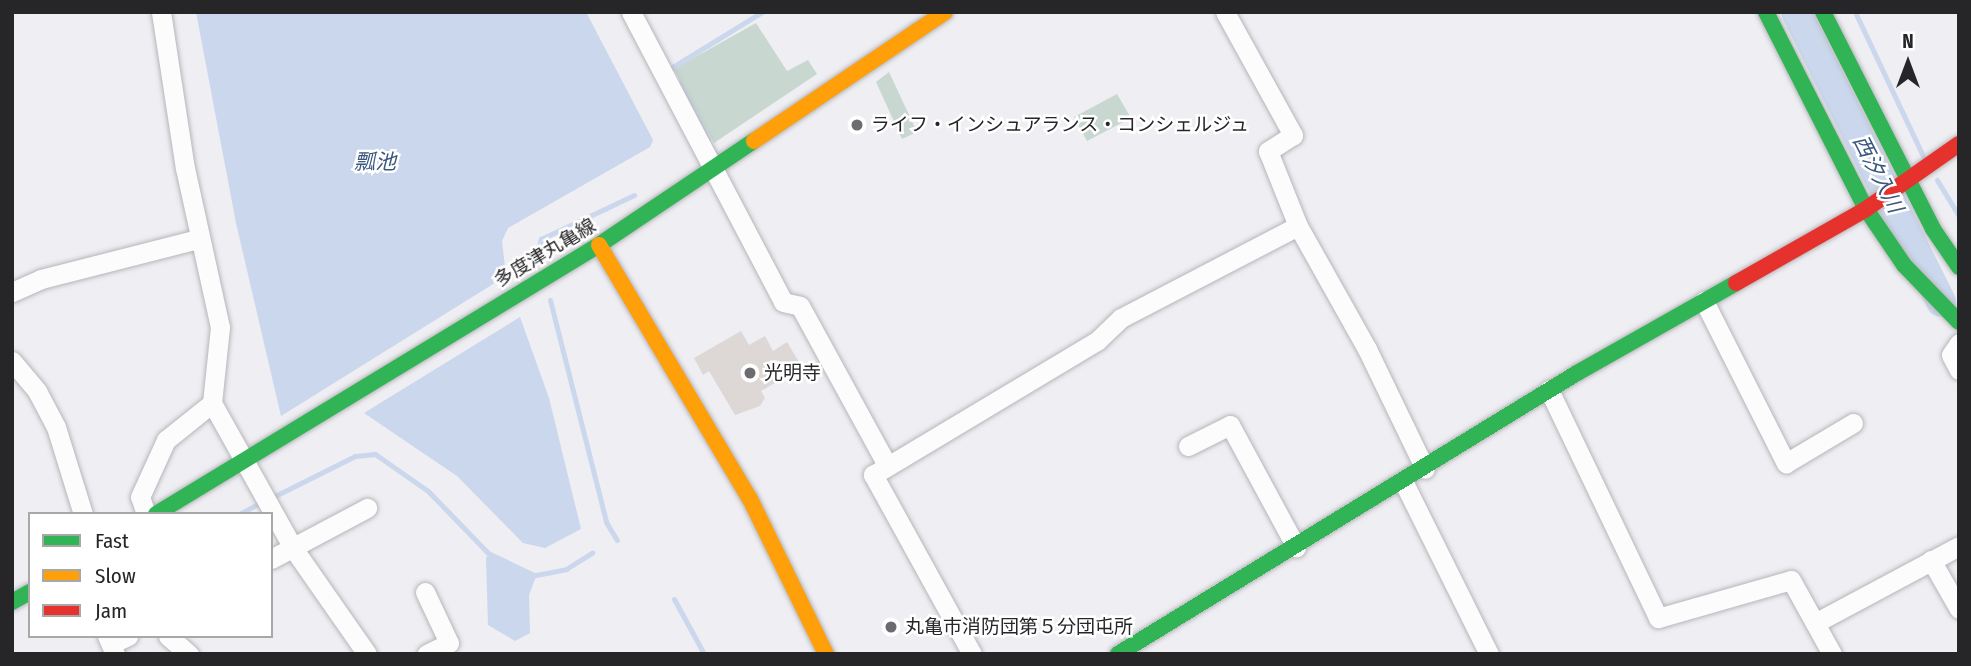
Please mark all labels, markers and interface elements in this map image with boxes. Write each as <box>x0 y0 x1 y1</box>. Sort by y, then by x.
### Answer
north arrow <box>1873 28 1943 98</box>
text: N <box>1902 30 1914 53</box>
place label: ライフ・インシュアランス・コンシェルジュ <box>871 114 1251 136</box>
marker: ライフ・インシュアランス・コンシェルジュ <box>849 117 865 133</box>
water label: 西汐入川 <box>1848 131 1908 217</box>
water label: 瓢池 <box>354 149 396 175</box>
street label: 多度津丸亀線 <box>490 214 600 292</box>
place label: 光明寺 <box>764 362 821 384</box>
marker: 光明寺 <box>742 365 758 381</box>
legend <box>28 512 273 638</box>
text: Fast <box>95 528 129 554</box>
text: Slow <box>95 563 136 589</box>
text: Jam <box>95 598 127 624</box>
place label: 丸亀市消防団第５分団屯所 <box>905 616 1133 638</box>
marker: 丸亀市消防団第５分団屯所 <box>883 619 899 635</box>

